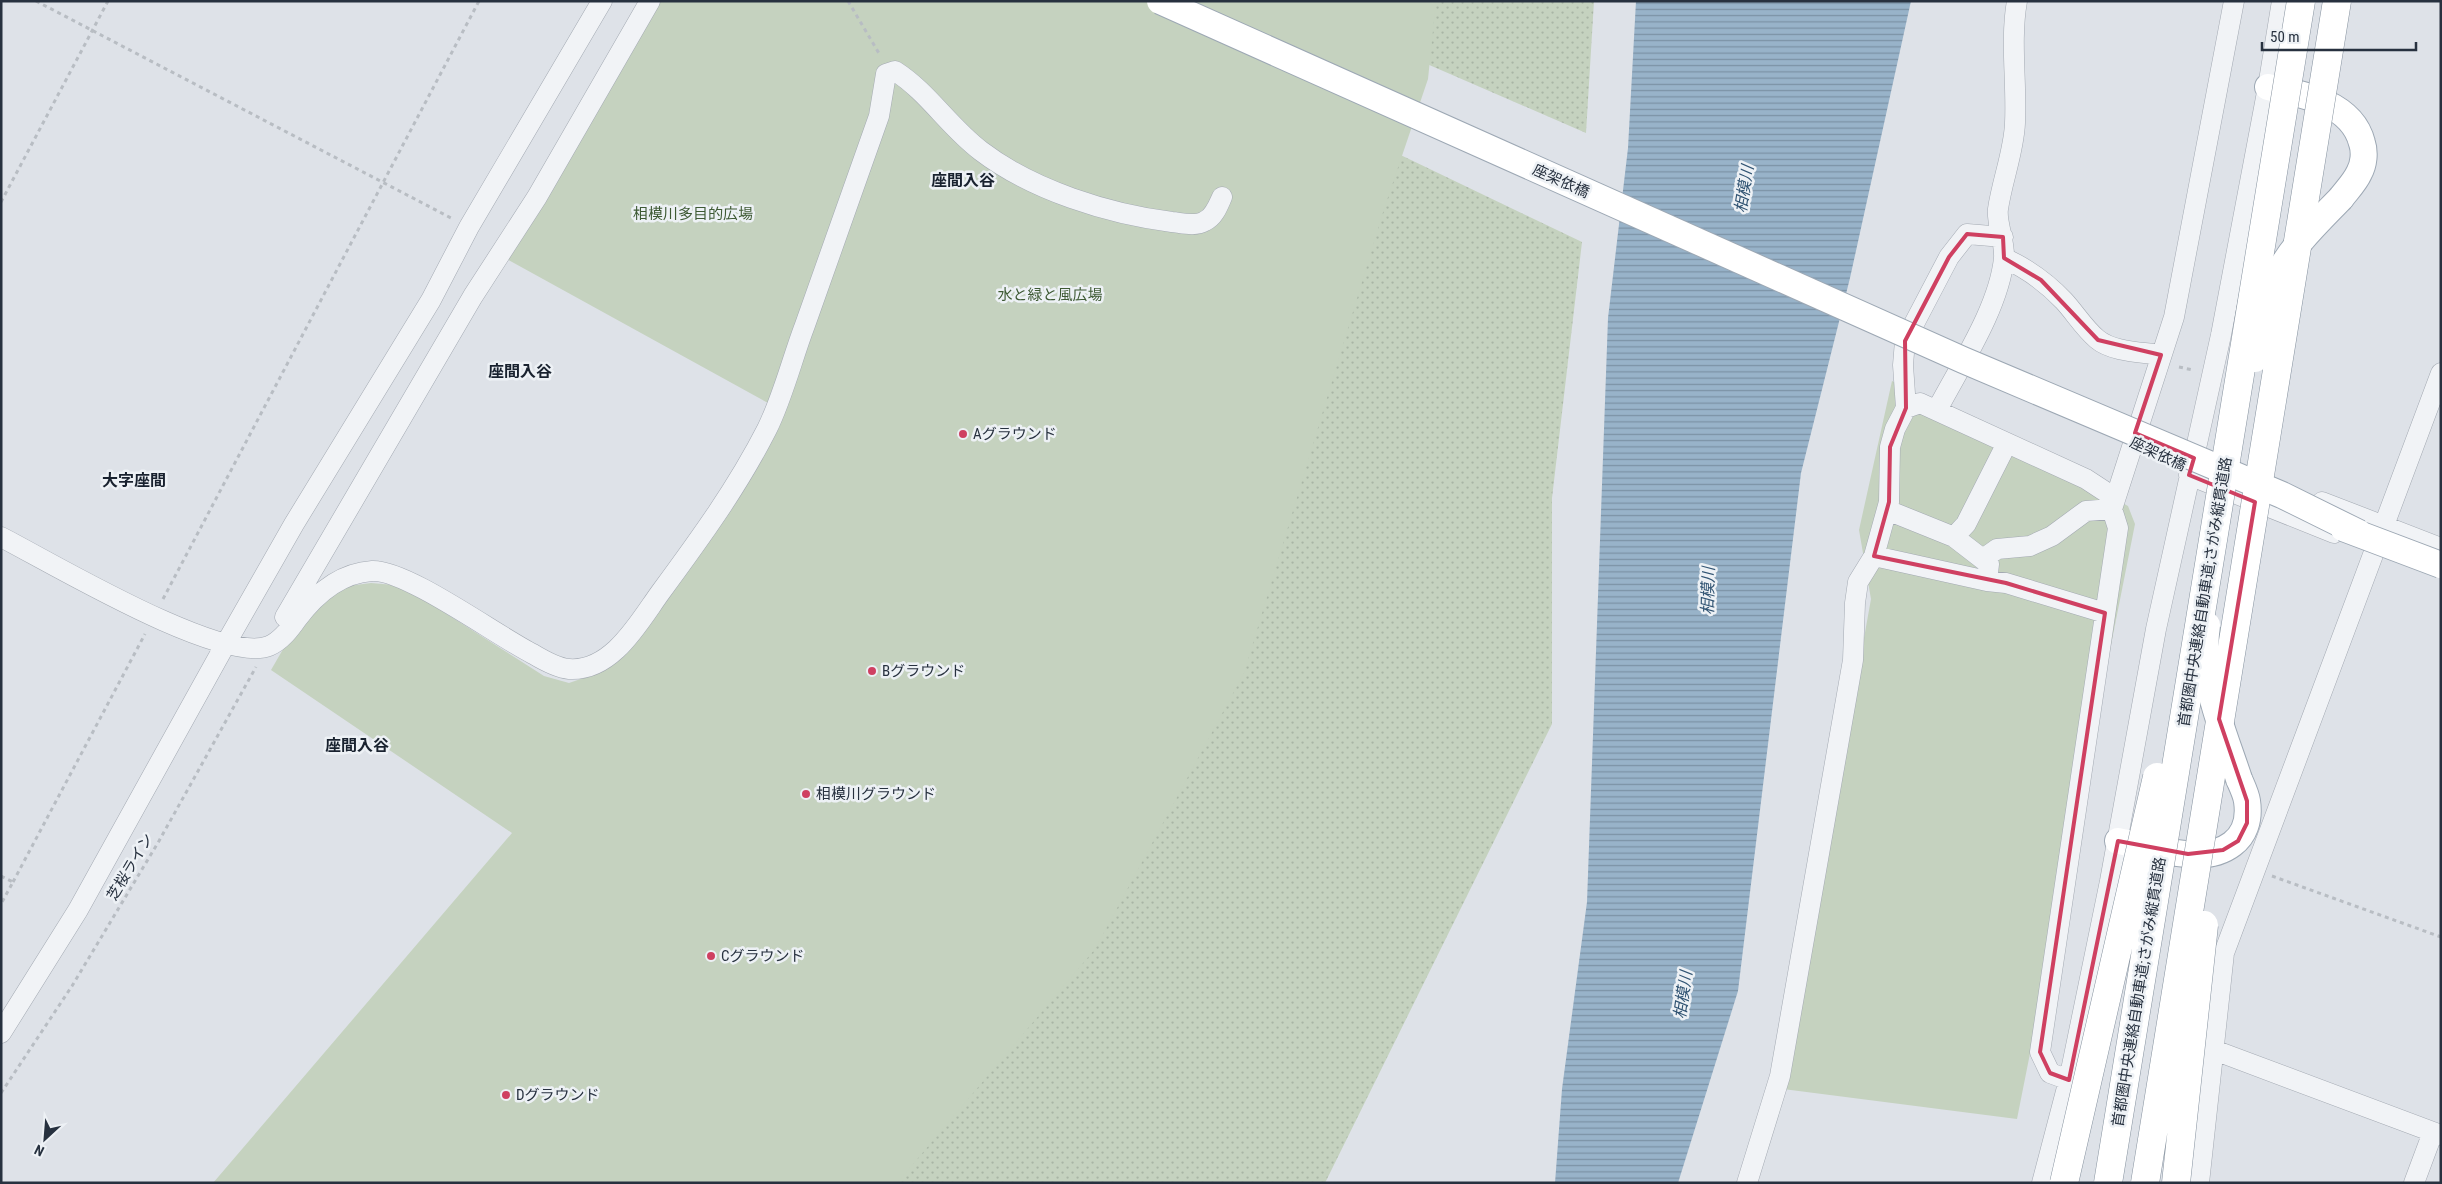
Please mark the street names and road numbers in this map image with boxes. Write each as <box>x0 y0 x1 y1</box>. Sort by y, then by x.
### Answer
street label: 座架依橋 <box>1530 161 1592 201</box>
street label: 座架依橋 <box>2127 433 2189 475</box>
street label: 首都圏中央連絡自動車道;さがみ縦貫道路 <box>2175 456 2235 728</box>
street label: 芝桜ライン <box>103 830 157 904</box>
street label: 首都圏中央連絡自動車道;さがみ縦貫道路 <box>2109 856 2169 1128</box>

